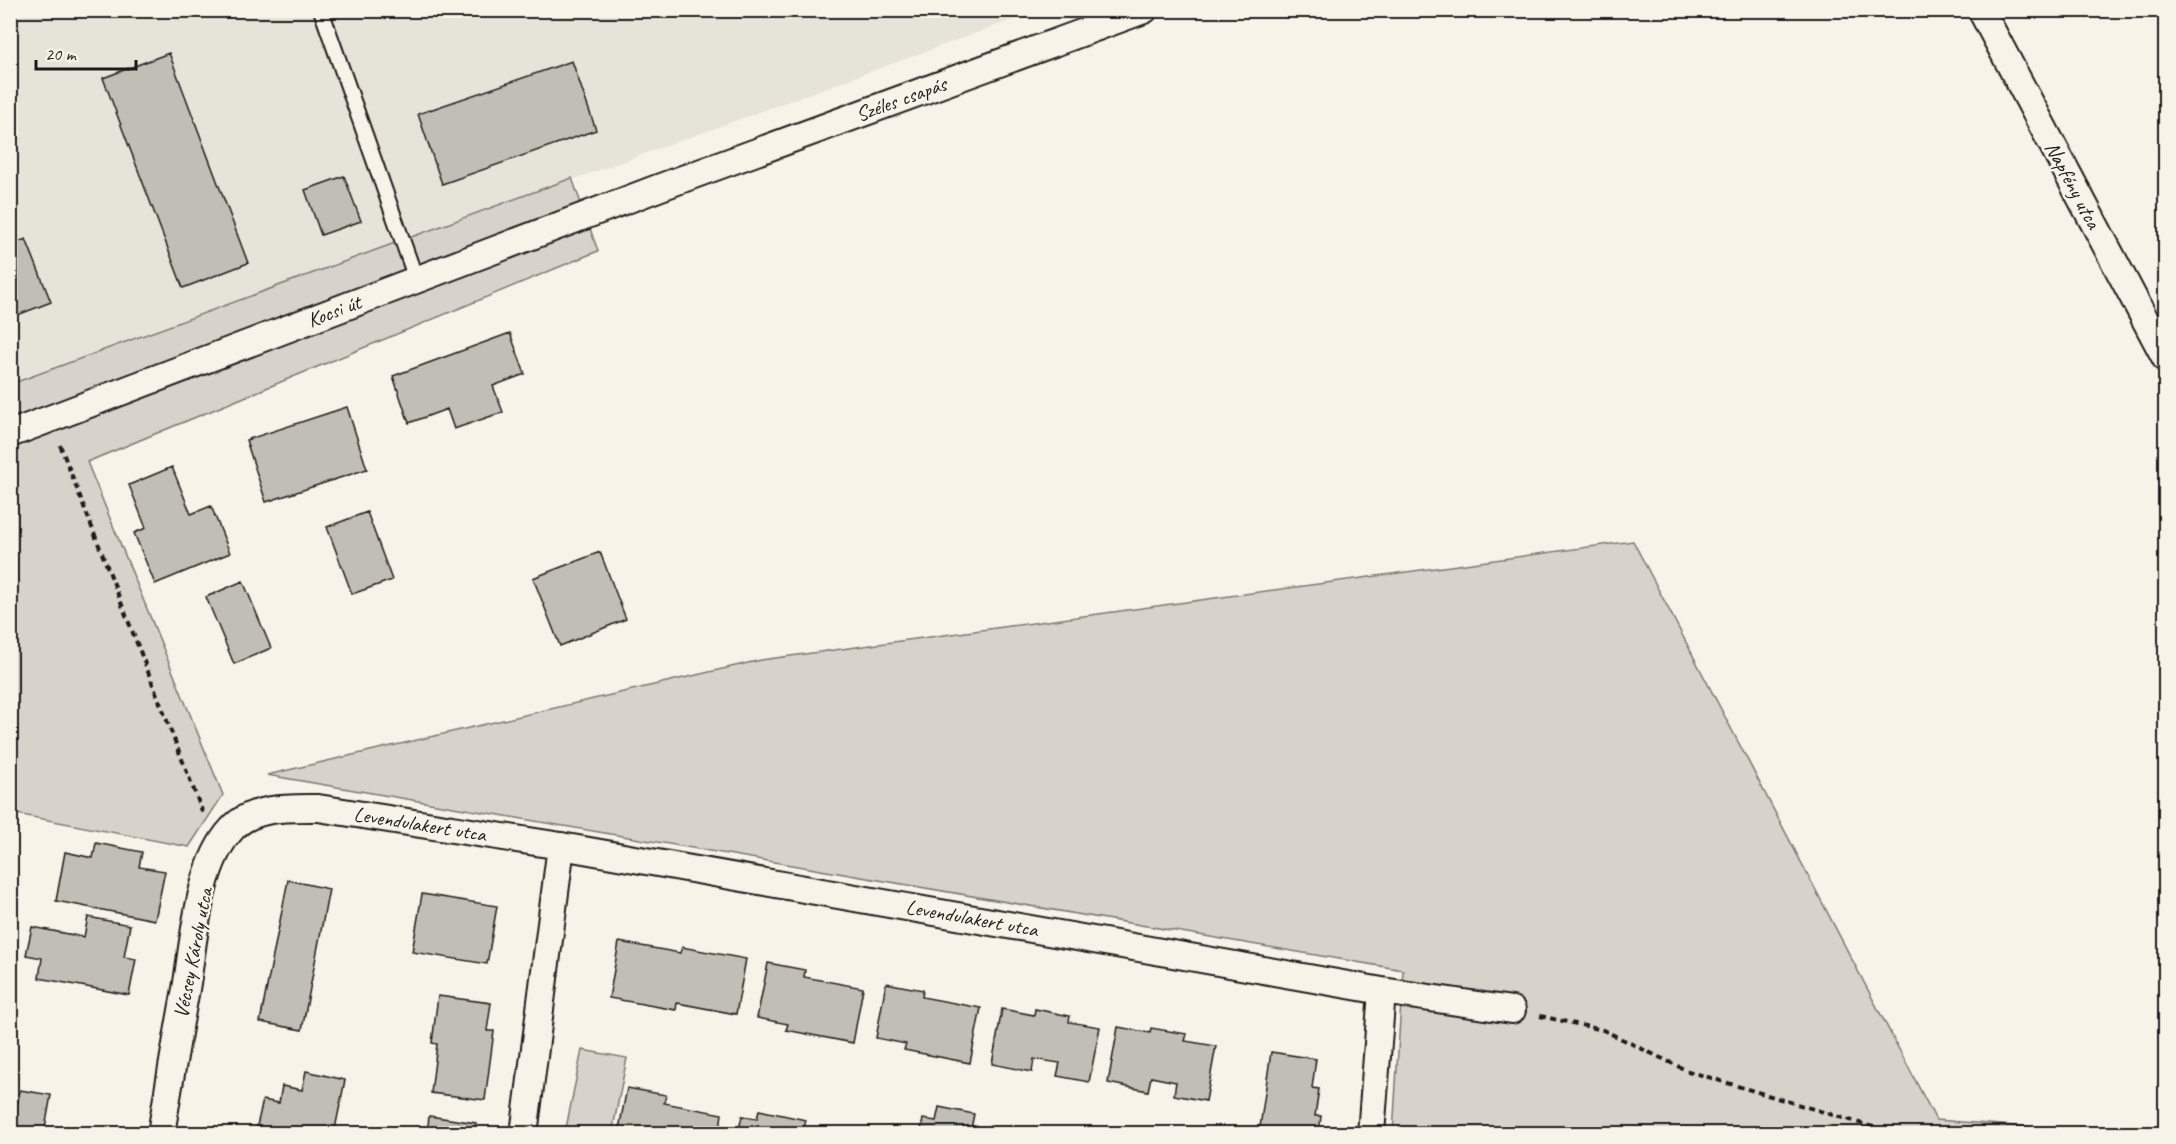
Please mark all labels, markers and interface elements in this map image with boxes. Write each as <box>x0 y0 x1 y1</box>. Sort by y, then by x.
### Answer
scale bar <box>36 33 136 71</box>
text: 20 m <box>45 43 78 65</box>
street label: Széles csapás <box>852 70 952 127</box>
street label: Napfény utca <box>2039 137 2108 234</box>
street label: Kocsi út <box>304 288 366 333</box>
street label: Levendulakert utca <box>352 801 490 848</box>
street label: Vécsey Károly utca <box>168 883 219 1020</box>
street label: Levendulakert utca <box>904 894 1042 943</box>

